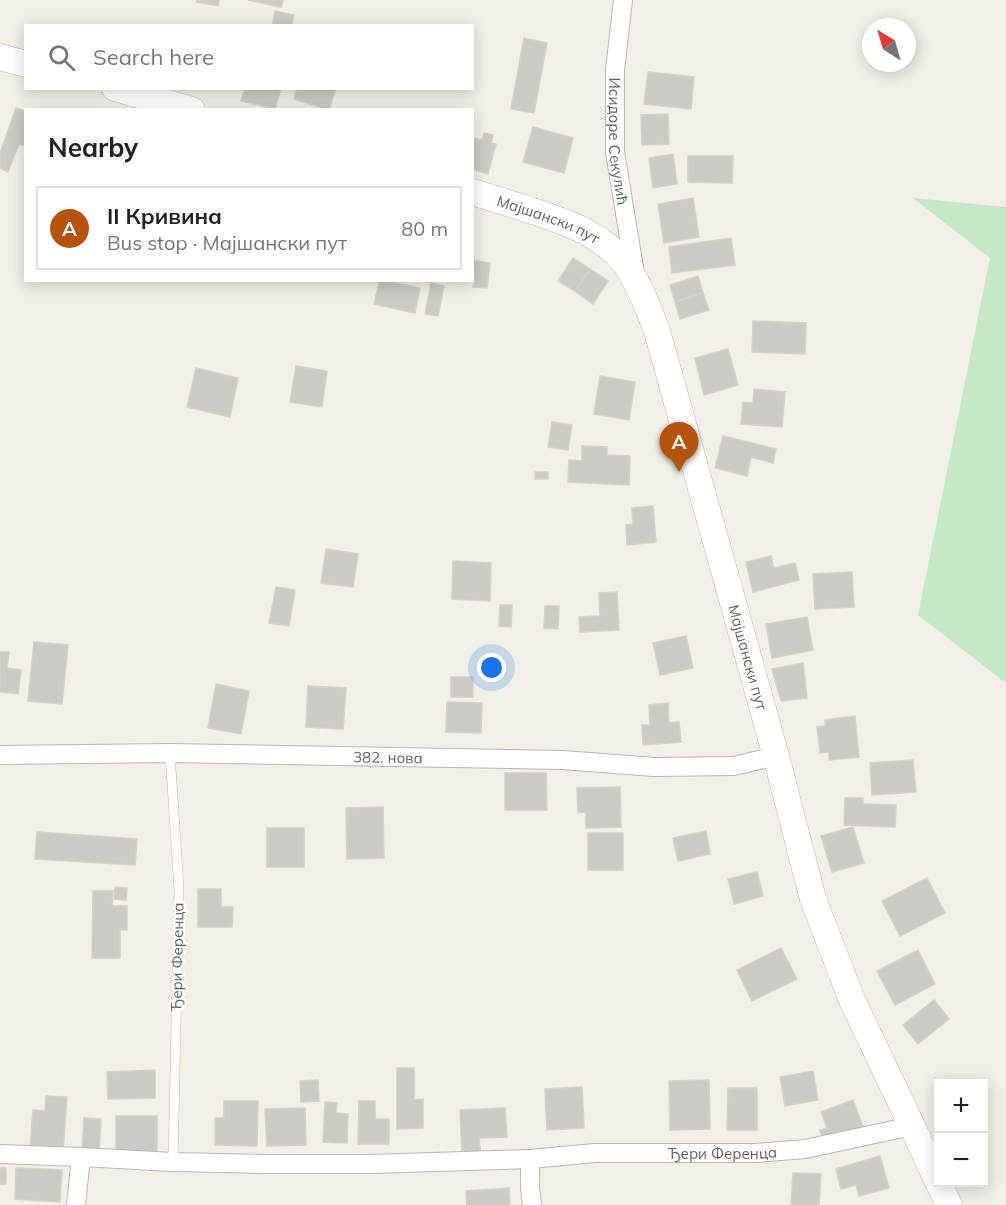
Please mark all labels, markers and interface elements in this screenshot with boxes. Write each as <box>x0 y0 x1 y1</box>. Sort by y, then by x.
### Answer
north arrow <box>862 18 916 72</box>
search box <box>24 24 474 90</box>
icon: search <box>45 41 78 74</box>
text: Search here <box>93 43 214 71</box>
street label: Исидоре Секулић <box>606 78 633 206</box>
text: Nearby <box>48 131 138 164</box>
street label: Мајшански пут <box>495 191 604 247</box>
text: II Кривина <box>107 202 222 230</box>
text: A <box>62 216 77 241</box>
text: 80 m <box>401 216 448 241</box>
text: Bus stop · Мајшански пут <box>107 230 347 255</box>
pin: A <box>660 422 698 472</box>
street label: Мајшански пут <box>725 602 772 712</box>
your location <box>477 653 506 682</box>
street label: 382. нова <box>353 747 423 767</box>
street label: Ђери Ференца <box>167 902 187 1012</box>
map controls <box>934 1079 988 1187</box>
button: + <box>934 1079 988 1133</box>
button: − <box>934 1133 988 1187</box>
street label: Ђери Ференца <box>668 1142 778 1163</box>

